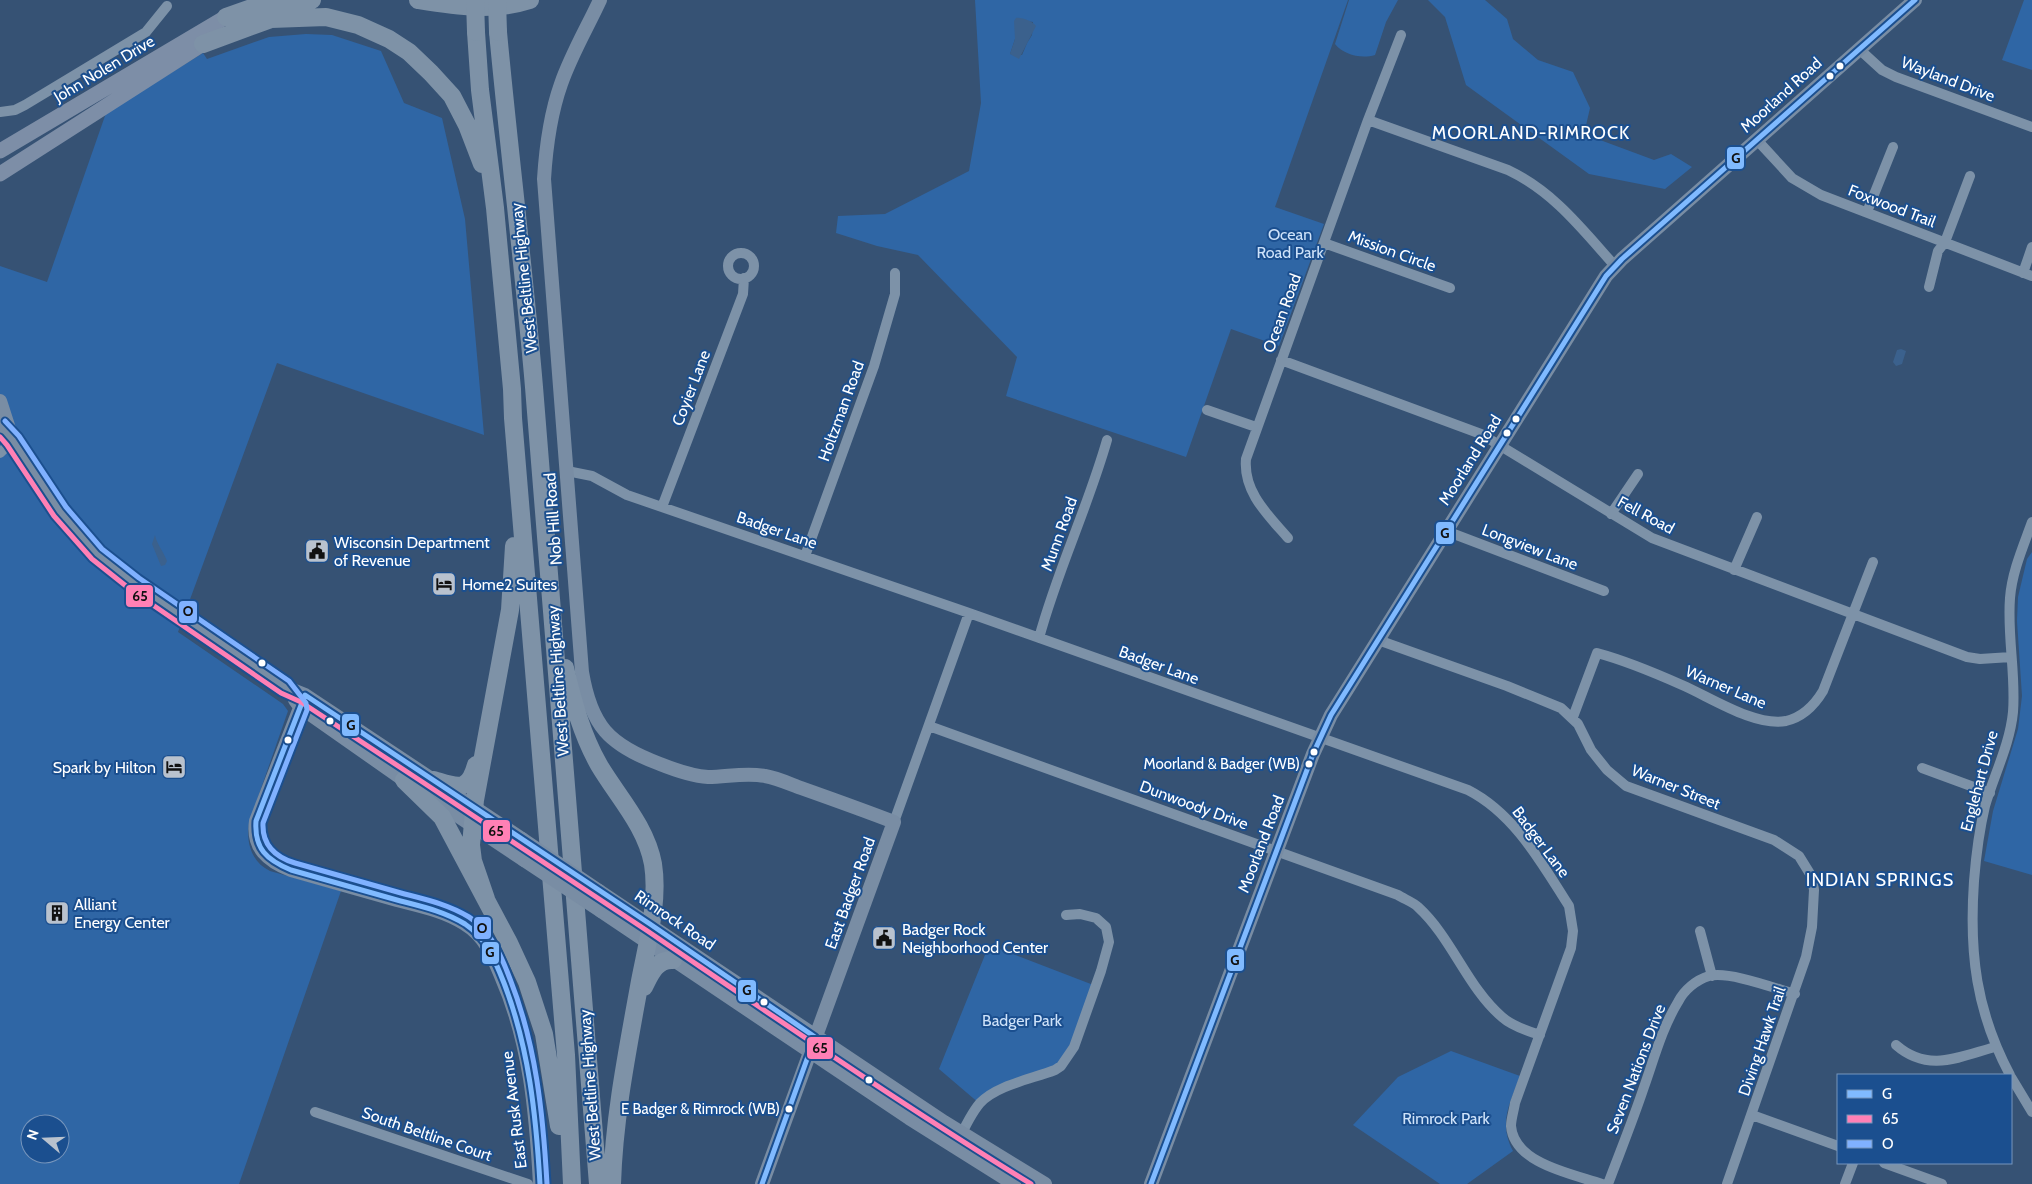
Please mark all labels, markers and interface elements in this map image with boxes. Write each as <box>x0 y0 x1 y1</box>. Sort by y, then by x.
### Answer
street label: John Nolen Drive <box>49 31 158 107</box>
street label: Wayland Drive <box>1899 52 1997 106</box>
street label: Moorland Road <box>1736 53 1826 137</box>
unlabelled marker <box>1835 61 1845 71</box>
unlabelled marker <box>1825 71 1835 81</box>
district label: MOORLAND-RIMROCK <box>1432 122 1630 144</box>
line badge: G <box>1726 146 1745 170</box>
text: G <box>1731 149 1741 167</box>
street label: Foxwood Trail <box>1846 181 1939 231</box>
street label: West Beltline Highway <box>507 202 541 354</box>
park label: Ocean Road Park <box>1256 225 1324 262</box>
street label: Mission Circle <box>1346 226 1438 276</box>
street label: Ocean Road <box>1259 271 1305 355</box>
street label: Coyier Lane <box>668 348 714 428</box>
street label: Holtzman Road <box>814 358 868 464</box>
street label: Moorland Road <box>1435 411 1505 509</box>
unlabelled marker <box>1511 414 1521 424</box>
unlabelled marker <box>1502 428 1512 438</box>
street label: Nob Hill Road <box>540 472 566 566</box>
street label: Fell Road <box>1614 492 1678 538</box>
street label: Munn Road <box>1037 494 1081 574</box>
street label: Badger Lane <box>734 507 820 553</box>
street label: Longview Lane <box>1479 520 1581 574</box>
line badge: G <box>1435 521 1455 545</box>
text: G <box>1440 524 1450 542</box>
place label: Wisconsin Department of Revenue <box>334 533 490 570</box>
public building icon: Wisconsin Department of Revenue <box>304 538 330 564</box>
hotel icon: Home2 Suites <box>431 571 457 597</box>
place label: Home2 Suites <box>462 575 557 594</box>
line badge: 65 <box>125 584 154 608</box>
text: 65 <box>132 587 148 605</box>
line badge: O <box>178 600 198 624</box>
text: O <box>183 602 194 620</box>
street label: West Beltline Highway <box>543 605 573 757</box>
street label: Badger Lane <box>1116 642 1202 688</box>
unlabelled marker <box>257 658 267 668</box>
street label: Warner Lane <box>1683 661 1769 713</box>
line badge: G <box>341 713 360 737</box>
unlabelled marker <box>325 716 335 726</box>
text: G <box>346 716 356 734</box>
street label: Englehart Drive <box>1956 728 2002 834</box>
unlabelled marker <box>283 735 293 745</box>
unlabelled marker <box>1309 747 1319 757</box>
hotel icon: Spark by Hilton <box>161 754 187 780</box>
place label: Moorland & Badger (WB) <box>1143 755 1300 773</box>
place label: Spark by Hilton <box>53 758 156 777</box>
marker: Moorland & Badger (WB) <box>1304 759 1314 769</box>
street label: Warner Street <box>1629 761 1724 814</box>
street label: Dunwoody Drive <box>1137 777 1251 833</box>
street label: Moorland Road <box>1234 792 1288 896</box>
street label: Badger Lane <box>1508 803 1574 881</box>
line badge: 65 <box>482 819 511 843</box>
text: 65 <box>488 822 504 840</box>
street label: East Badger Road <box>821 834 879 952</box>
district label: INDIAN SPRINGS <box>1806 869 1954 891</box>
street label: Rimrock Road <box>631 886 719 954</box>
place label: Alliant Energy Center <box>74 895 171 932</box>
building icon: Alliant Energy Center <box>44 900 70 926</box>
line badge: O <box>473 916 492 940</box>
text: O <box>477 919 488 937</box>
place label: Badger Rock Neighborhood Center <box>902 920 1049 957</box>
public building icon: Badger Rock Neighborhood Center <box>871 925 897 951</box>
line badge: G <box>481 941 500 965</box>
text: G <box>485 943 495 961</box>
line badge: G <box>1226 948 1245 972</box>
text: G <box>1230 951 1240 969</box>
line badge: G <box>737 979 757 1003</box>
text: G <box>742 981 752 999</box>
street label: Diving Hawk Trail <box>1734 984 1790 1098</box>
unlabelled marker <box>759 997 769 1007</box>
street label: Seven Nations Drive <box>1603 1002 1669 1136</box>
street label: West Beltline Highway <box>575 1009 605 1161</box>
park label: Badger Park <box>982 1011 1063 1030</box>
line badge: 65 <box>806 1036 834 1060</box>
text: 65 <box>812 1039 828 1057</box>
street label: East Rusk Avenue <box>497 1050 531 1170</box>
legend <box>1837 1074 2012 1164</box>
unlabelled marker <box>864 1075 874 1085</box>
text: G <box>1882 1085 1892 1103</box>
place label: E Badger & Rimrock (WB) <box>621 1100 780 1118</box>
street label: South Beltline Court <box>360 1103 495 1165</box>
marker: E Badger & Rimrock (WB) <box>784 1104 794 1114</box>
park label: Rimrock Park <box>1402 1109 1491 1128</box>
text: 65 <box>1882 1110 1899 1128</box>
north arrow <box>20 1114 70 1164</box>
text: N <box>23 1127 43 1142</box>
text: O <box>1882 1135 1894 1153</box>

